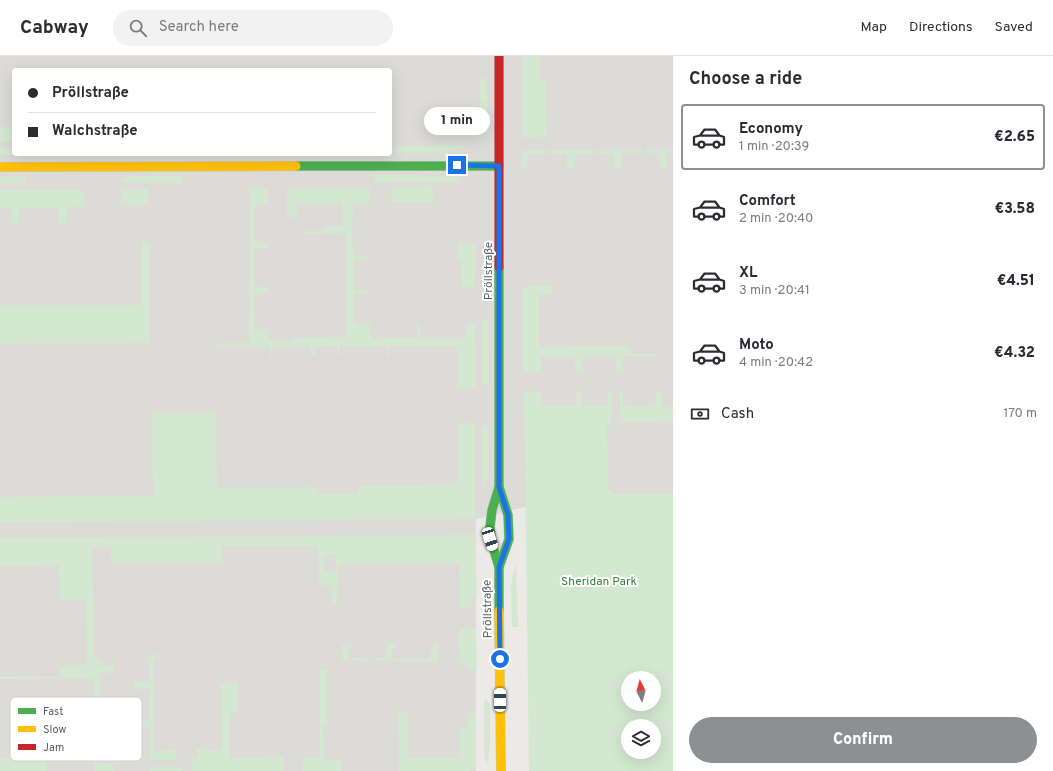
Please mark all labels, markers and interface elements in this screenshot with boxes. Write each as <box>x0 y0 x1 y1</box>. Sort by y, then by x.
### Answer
search box <box>113 10 393 46</box>
text: Cabway <box>20 16 89 40</box>
icon: search <box>127 17 149 39</box>
text: Search here <box>159 18 239 37</box>
text: Map <box>861 19 887 36</box>
text: Directions <box>909 19 973 36</box>
text: Saved <box>995 19 1033 36</box>
text: Choose a ride <box>689 68 802 91</box>
text: Pröllstraße <box>52 84 129 103</box>
callout: 1 min <box>424 107 490 135</box>
text: 1 min <box>441 113 473 129</box>
icon: car <box>691 119 727 155</box>
text: Economy <box>739 120 803 139</box>
text: Walchstraße <box>52 122 138 141</box>
text: €2.65 <box>994 128 1035 147</box>
text: 1 min · 20:39 <box>739 139 809 155</box>
route end <box>448 156 466 174</box>
icon: car <box>691 191 727 227</box>
text: Comfort <box>739 192 796 211</box>
text: €3.58 <box>994 200 1035 219</box>
text: 2 min · 20:40 <box>739 211 813 227</box>
street label: Pröllstraße <box>481 242 497 300</box>
icon: car <box>691 263 727 299</box>
text: XL <box>739 264 757 283</box>
text: €4.51 <box>997 272 1035 291</box>
text: 3 min · 20:41 <box>739 283 810 299</box>
icon: car <box>691 335 727 371</box>
text: Moto <box>739 336 774 355</box>
text: €4.32 <box>994 344 1035 363</box>
text: 4 min · 20:42 <box>739 355 813 371</box>
icon: cash <box>689 403 711 425</box>
text: Cash <box>721 405 754 424</box>
text: 170 m <box>1003 406 1037 422</box>
car <box>481 526 499 552</box>
park label: Sheridan Park <box>561 574 637 590</box>
street label: Pröllstraße <box>479 580 497 638</box>
route start <box>491 650 509 668</box>
north arrow <box>621 671 661 711</box>
map controls <box>621 671 661 759</box>
car <box>494 688 506 712</box>
legend <box>10 697 142 761</box>
text: Fast <box>43 705 63 719</box>
button: Confirm <box>689 717 1037 763</box>
button: layers <box>621 719 661 759</box>
text: Slow <box>43 723 66 737</box>
text: Jam <box>43 741 64 755</box>

